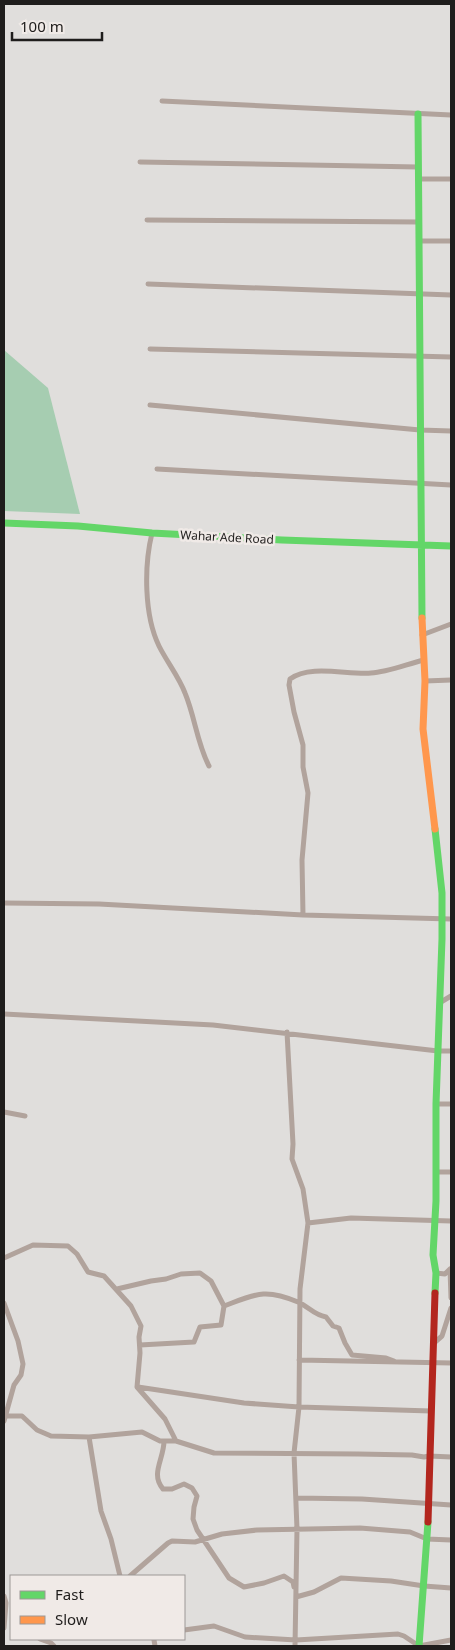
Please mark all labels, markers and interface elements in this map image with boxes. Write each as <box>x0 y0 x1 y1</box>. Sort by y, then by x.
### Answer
scale bar <box>12 10 102 42</box>
text: 100 m <box>20 16 64 36</box>
street label: Wahar Ade Road <box>180 526 274 548</box>
legend <box>10 1575 185 1640</box>
text: Fast <box>55 1584 84 1604</box>
text: Slow <box>55 1609 88 1629</box>

